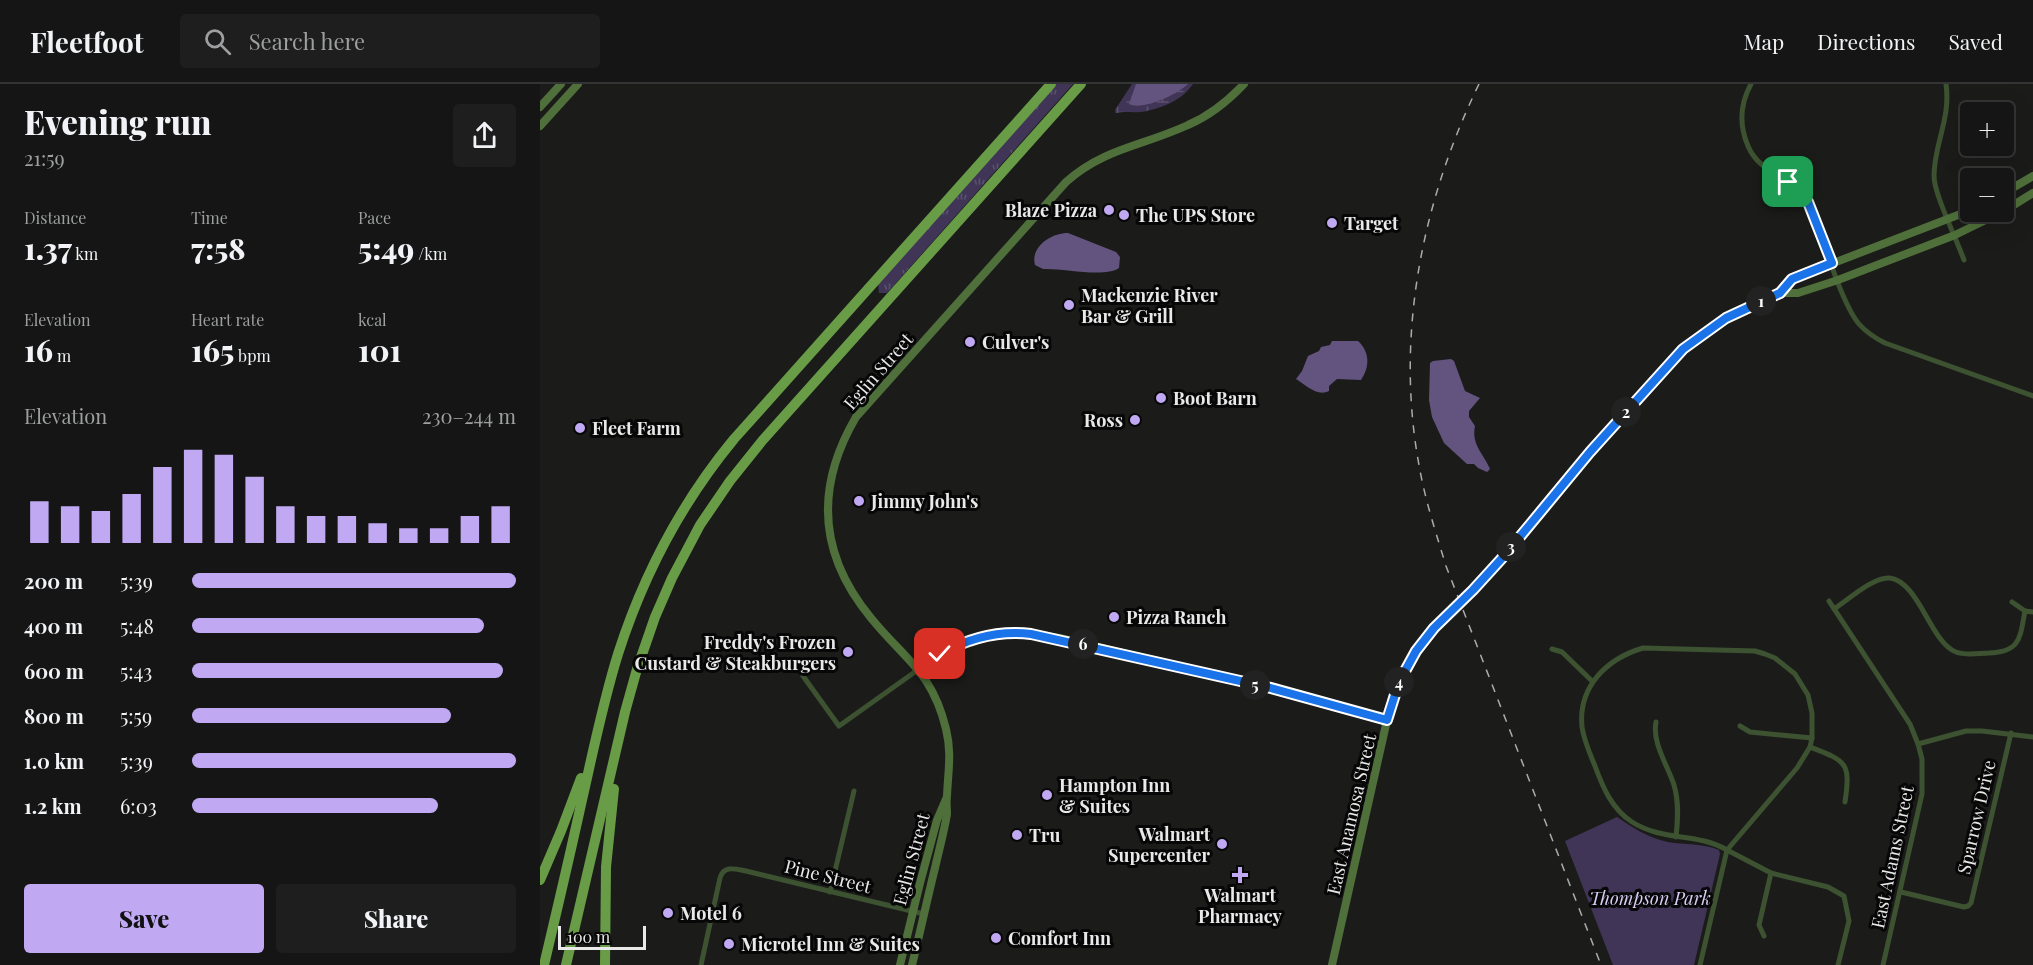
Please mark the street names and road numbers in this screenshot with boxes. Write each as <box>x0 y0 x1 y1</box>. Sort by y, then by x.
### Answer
street label: Eglin Street <box>838 327 918 415</box>
street label: East Anamosa Street <box>1321 731 1381 897</box>
street label: Sparrow Drive <box>1951 758 2001 876</box>
street label: East Adams Street <box>1865 783 1919 931</box>
street label: Eglin Street <box>887 810 935 908</box>
street label: Pine Street <box>782 854 874 898</box>

